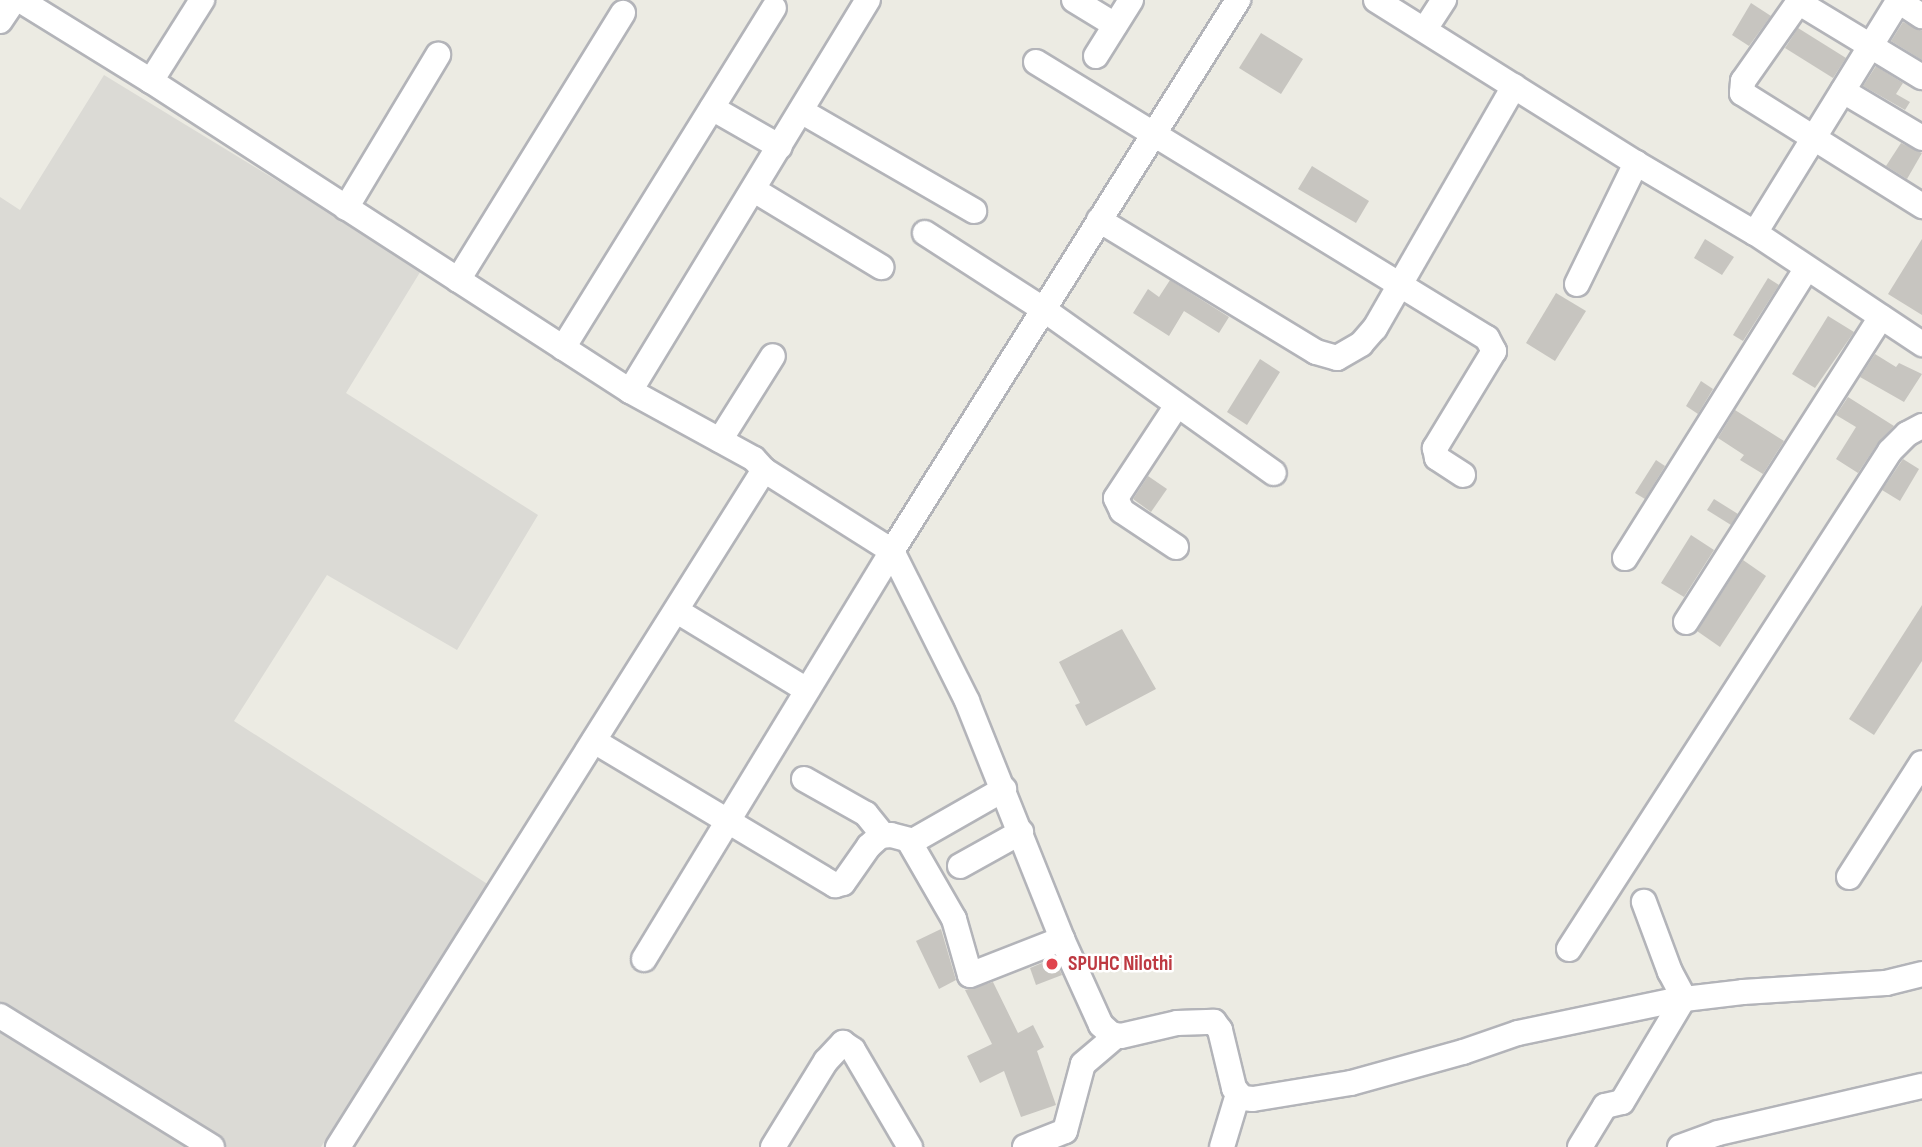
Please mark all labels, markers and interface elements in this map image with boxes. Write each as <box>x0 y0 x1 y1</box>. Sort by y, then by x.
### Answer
place label: SPUHC Nilothi <box>1068 951 1173 977</box>
marker: SPUHC Nilothi <box>1042 954 1062 974</box>

